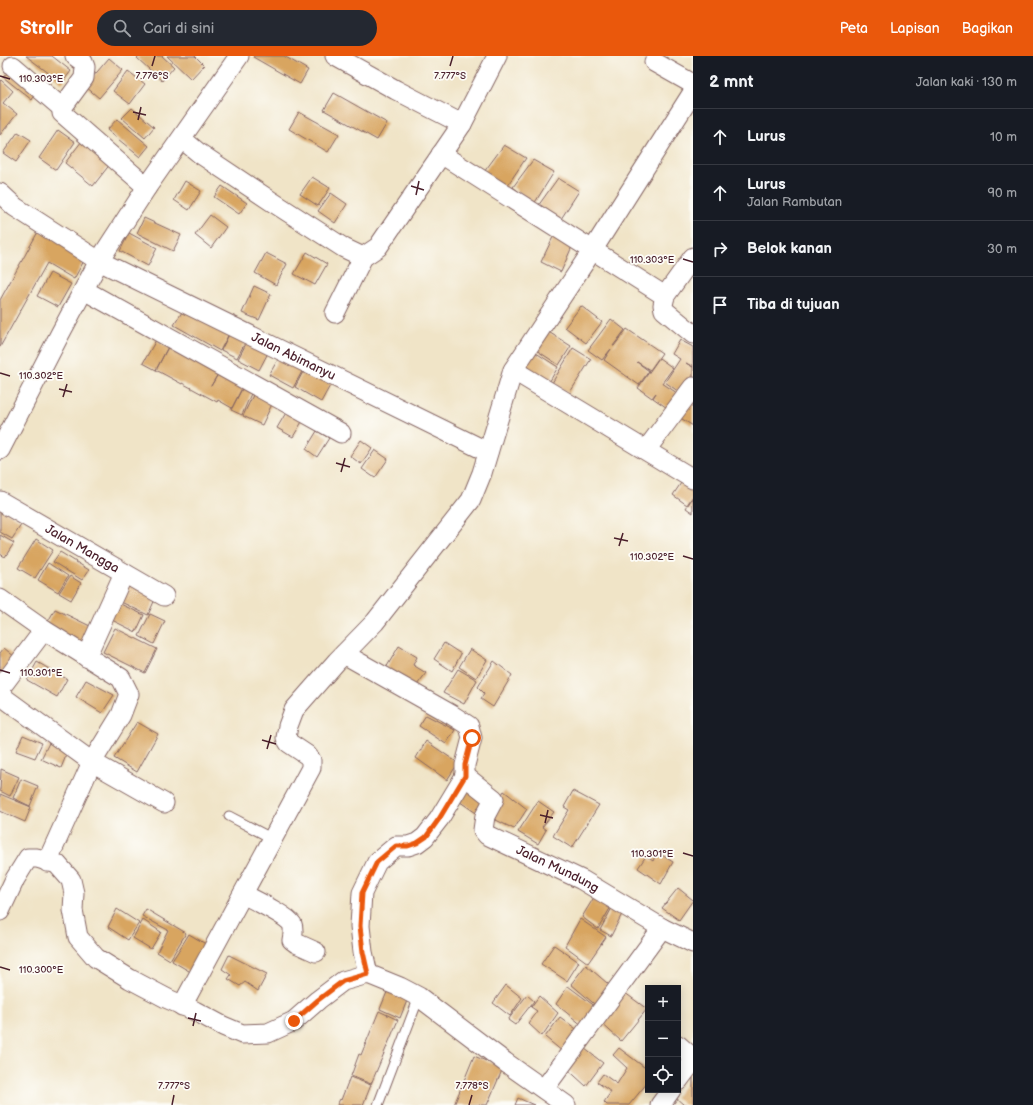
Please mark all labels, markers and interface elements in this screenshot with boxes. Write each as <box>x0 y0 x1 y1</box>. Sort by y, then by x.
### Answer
search box <box>97 10 377 46</box>
text: Strollr <box>20 17 73 40</box>
icon: search <box>111 17 133 39</box>
text: Cari di sini <box>143 19 214 38</box>
text: Peta <box>840 20 868 37</box>
text: Lapisan <box>890 20 940 37</box>
text: Bagikan <box>962 20 1013 37</box>
text: 7.776°S <box>135 70 169 82</box>
text: 7.777°S <box>434 70 466 82</box>
text: 2 mnt <box>709 72 753 92</box>
text: 110.303°E <box>19 73 64 85</box>
text: Jalan kaki · 130 m <box>916 74 1017 90</box>
icon: ahead <box>709 126 731 148</box>
text: Lurus <box>747 127 786 146</box>
text: 10 m <box>990 129 1017 145</box>
text: Lurus <box>747 175 786 194</box>
icon: ahead <box>709 182 731 204</box>
text: 90 m <box>988 185 1017 201</box>
text: Jalan Rambutan <box>747 194 842 210</box>
icon: right <box>709 238 731 260</box>
text: Belok kanan <box>747 239 832 258</box>
text: 30 m <box>987 241 1017 257</box>
text: 110.303°E <box>630 254 675 266</box>
icon: arrive <box>709 294 731 316</box>
text: Tiba di tujuan <box>747 295 840 314</box>
street label: Jalan Abimanyu <box>249 329 338 384</box>
text: 110.302°E <box>19 370 64 382</box>
street label: Jalan Mangga <box>42 521 122 576</box>
text: 110.302°E <box>630 551 675 563</box>
text: 110.301°E <box>20 667 63 679</box>
route start <box>463 729 481 747</box>
street label: Jalan Mundung <box>513 842 602 896</box>
text: 110.301°E <box>631 848 674 860</box>
text: 110.300°E <box>19 964 64 976</box>
map controls <box>645 985 681 1093</box>
button: + <box>645 985 681 1021</box>
route end <box>285 1012 303 1030</box>
button: − <box>645 1021 681 1057</box>
button: locate <box>645 1057 681 1093</box>
text: 7.777°S <box>158 1080 190 1092</box>
text: 7.778°S <box>455 1080 489 1092</box>

